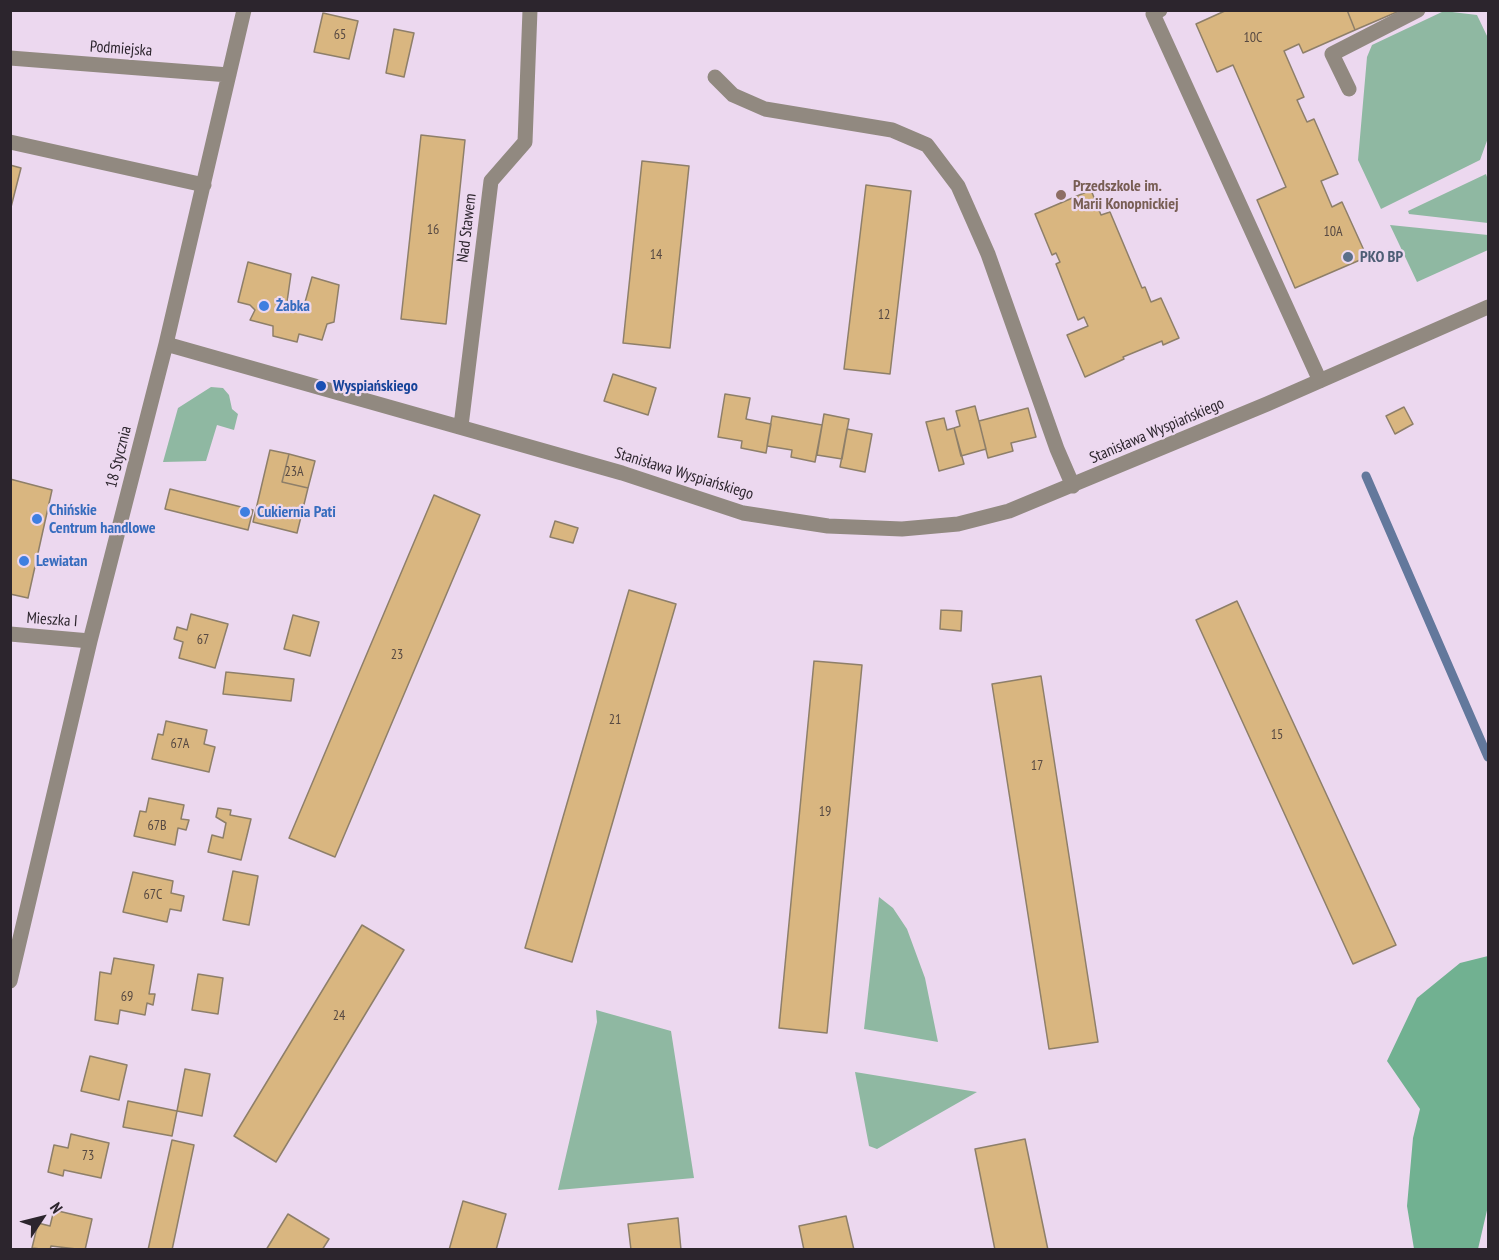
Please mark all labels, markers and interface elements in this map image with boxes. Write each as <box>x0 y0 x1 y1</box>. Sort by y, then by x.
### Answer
house number: 65 <box>334 27 346 43</box>
house number: 10C <box>1243 30 1263 46</box>
street label: Podmiejska <box>89 37 153 61</box>
place label: Przedszkole im. Marii Konopnickiej <box>1073 176 1179 214</box>
marker: Przedszkole im. Marii Konopnickiej <box>1054 188 1068 202</box>
street label: Nad Stawem <box>453 192 481 264</box>
house number: 16 <box>427 222 439 238</box>
house number: 10A <box>1323 224 1343 240</box>
house number: 14 <box>650 247 662 263</box>
place label: PKO BP <box>1360 247 1403 267</box>
marker: PKO BP <box>1341 250 1355 264</box>
place label: Żabka <box>276 296 310 316</box>
marker: Żabka <box>257 299 271 313</box>
house number: 12 <box>878 307 890 323</box>
place label: Wyspiańskiego <box>333 376 418 396</box>
marker: Wyspiańskiego <box>314 379 328 393</box>
street label: Stanisława Wyspiańskiego <box>1087 394 1227 468</box>
street label: 18 Stycznia <box>102 424 136 490</box>
street label: Stanisława Wyspiańskiego <box>612 444 756 504</box>
house number: 23A <box>284 464 304 480</box>
place label: Chińskie Centrum handlowe <box>49 500 156 538</box>
place label: Cukiernia Pati <box>257 502 336 522</box>
marker: Cukiernia Pati <box>238 505 252 519</box>
marker: Chińskie Centrum handlowe <box>30 512 44 526</box>
place label: Lewiatan <box>36 551 87 571</box>
marker: Lewiatan <box>17 554 31 568</box>
street label: Mieszka I <box>26 609 78 631</box>
house number: 67 <box>197 632 209 648</box>
house number: 23 <box>391 647 403 663</box>
house number: 21 <box>609 712 621 728</box>
house number: 15 <box>1271 727 1283 743</box>
house number: 67A <box>171 736 189 752</box>
house number: 17 <box>1031 758 1043 774</box>
house number: 19 <box>819 804 831 820</box>
house number: 67B <box>147 818 167 834</box>
house number: 67C <box>144 887 162 903</box>
house number: 69 <box>121 989 133 1005</box>
house number: 24 <box>333 1008 345 1024</box>
house number: 73 <box>82 1148 94 1164</box>
north arrow <box>12 1188 72 1248</box>
text: N <box>46 1198 67 1217</box>

